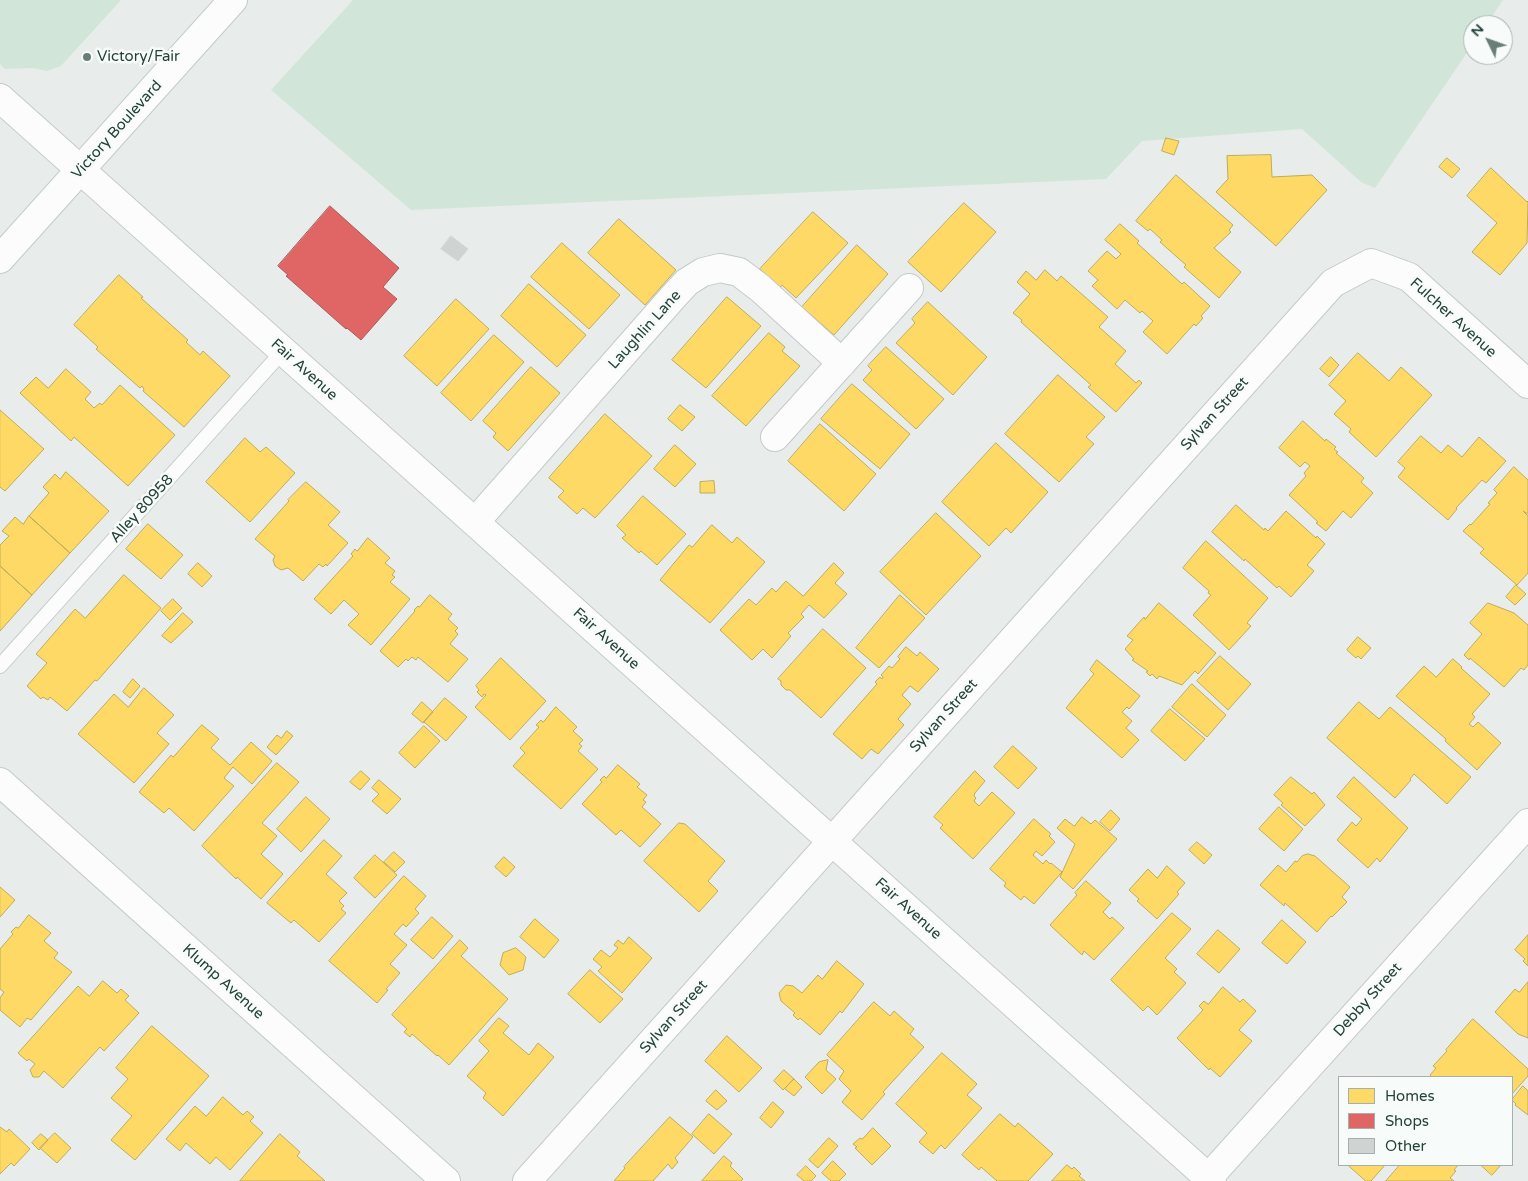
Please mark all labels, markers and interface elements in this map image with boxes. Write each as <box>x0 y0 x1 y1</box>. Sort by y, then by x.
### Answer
north arrow <box>1463 15 1513 65</box>
text: N <box>1467 20 1487 40</box>
place label: Victory/Fair <box>97 48 180 66</box>
marker: Victory/Fair <box>81 51 93 63</box>
street label: Victory Boulevard <box>68 77 166 183</box>
street label: Fulcher Avenue <box>1406 274 1500 362</box>
street label: Laughlin Lane <box>605 287 685 373</box>
street label: Fair Avenue <box>267 335 341 405</box>
street label: Sylvan Street <box>1177 374 1253 454</box>
street label: Alley 80958 <box>107 471 177 547</box>
street label: Fair Avenue <box>569 604 643 674</box>
street label: Sylvan Street <box>906 676 982 756</box>
street label: Fair Avenue <box>871 874 945 944</box>
street label: Klump Avenue <box>178 941 268 1023</box>
street label: Debby Street <box>1330 959 1406 1041</box>
street label: Sylvan Street <box>636 977 712 1057</box>
legend <box>1338 1076 1513 1166</box>
text: Homes <box>1385 1087 1435 1105</box>
text: Shops <box>1385 1112 1429 1130</box>
text: Other <box>1385 1137 1426 1155</box>

